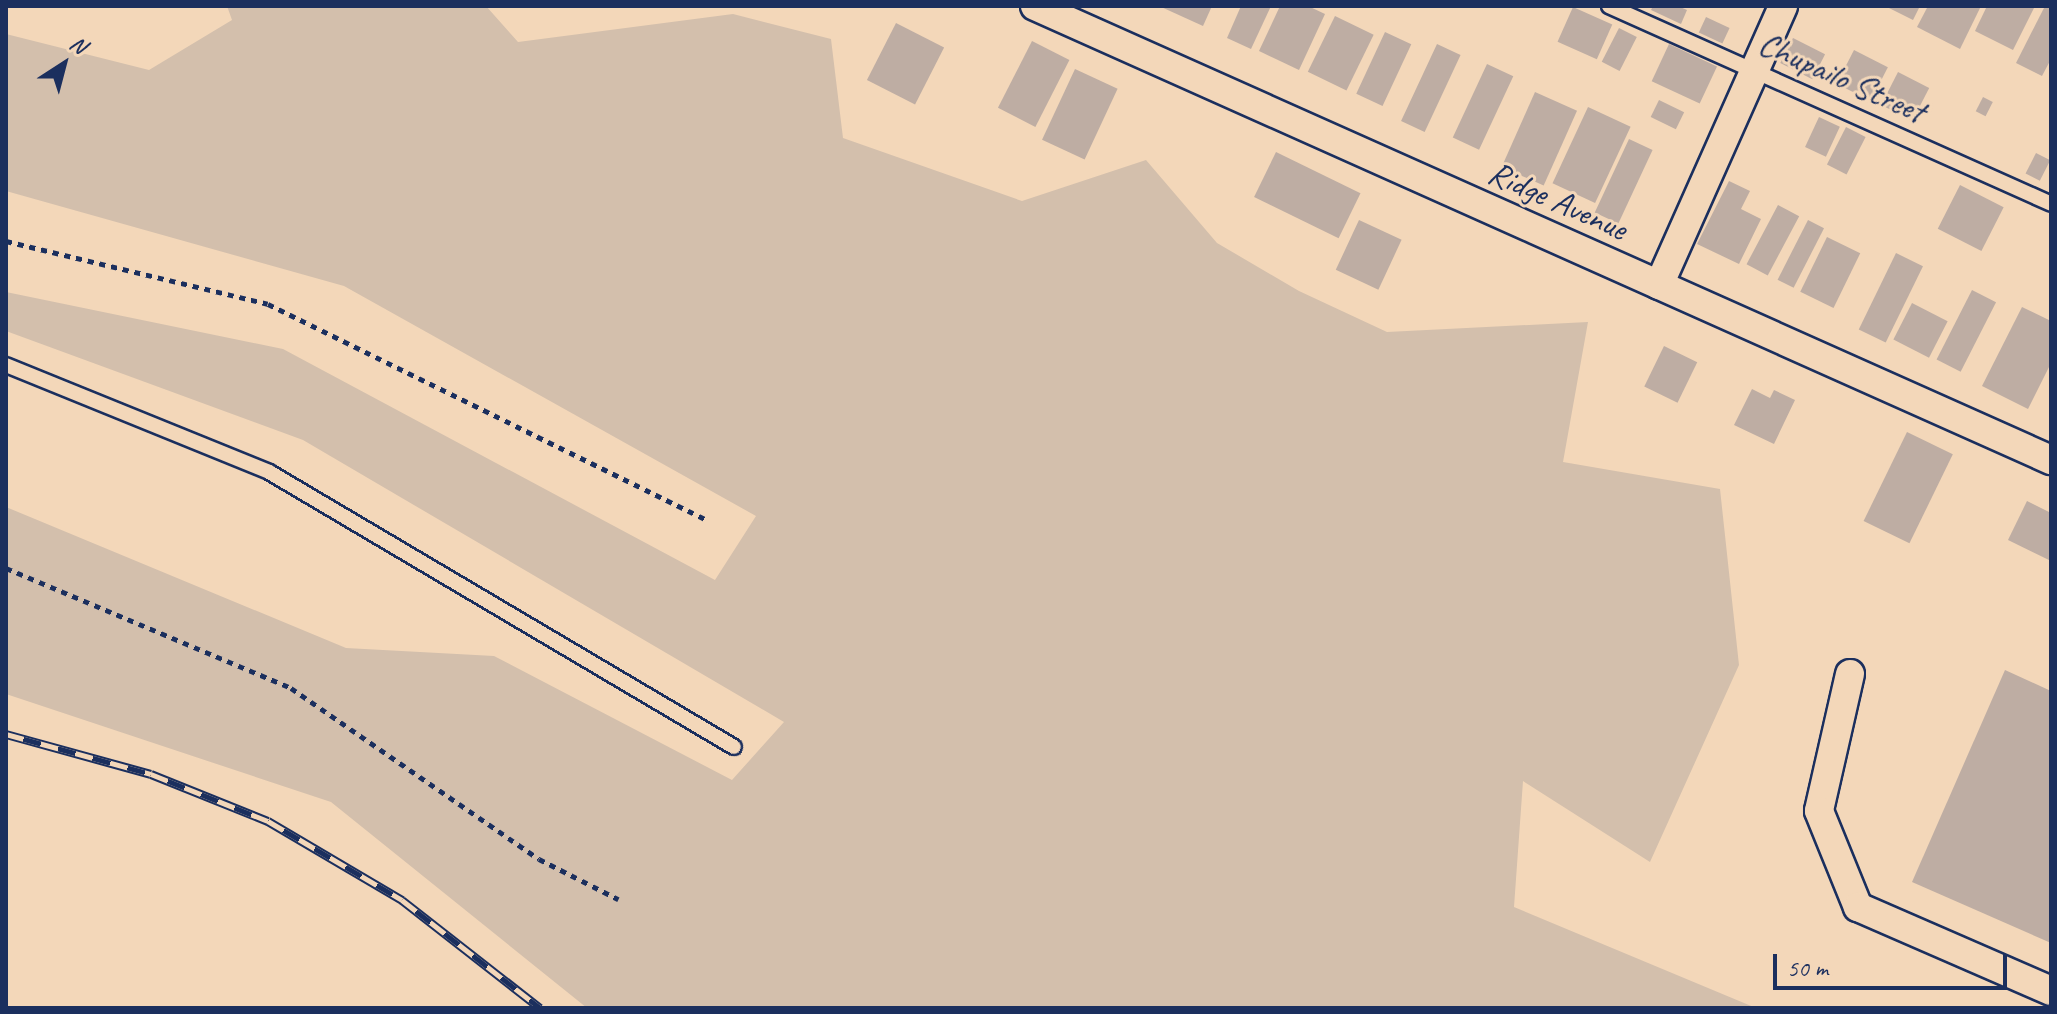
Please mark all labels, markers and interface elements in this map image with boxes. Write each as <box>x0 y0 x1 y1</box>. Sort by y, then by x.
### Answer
street label: Chupailo Street <box>1753 22 1931 132</box>
north arrow <box>24 24 104 104</box>
text: N <box>64 29 92 60</box>
street label: Ridge Avenue <box>1482 151 1634 249</box>
scale bar <box>1777 938 2011 988</box>
text: 50 m <box>1787 953 1828 983</box>

